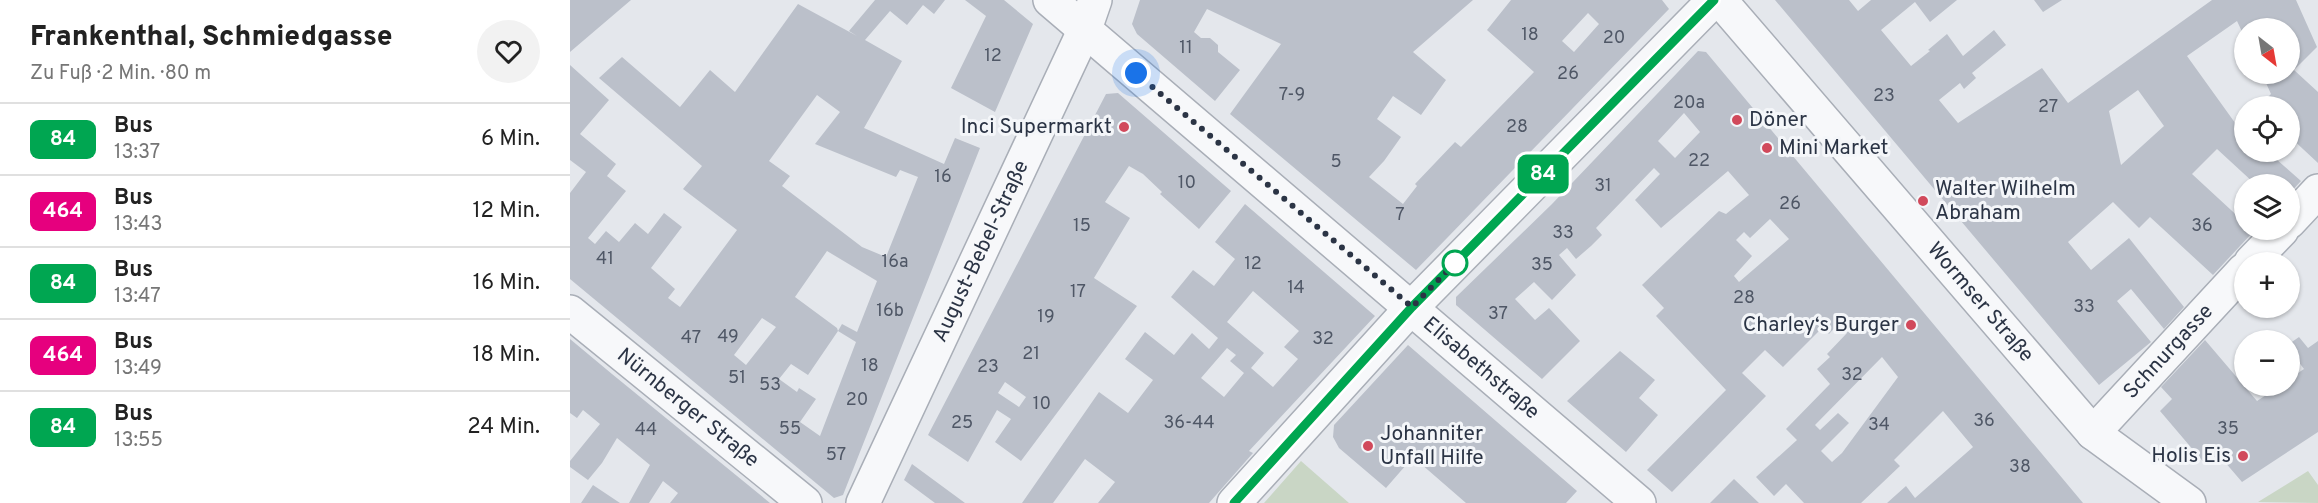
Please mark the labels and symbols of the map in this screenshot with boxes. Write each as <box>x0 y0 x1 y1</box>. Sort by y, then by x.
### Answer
north arrow <box>2234 18 2300 84</box>
house number: 18 <box>1521 24 1539 47</box>
house number: 20 <box>1603 27 1625 50</box>
house number: 11 <box>1179 37 1193 60</box>
house number: 12 <box>984 45 1002 68</box>
your location <box>1121 58 1151 88</box>
house number: 26 <box>1557 63 1579 86</box>
house number: 7-9 <box>1279 84 1305 107</box>
house number: 23 <box>1873 85 1895 108</box>
house number: 20a <box>1673 92 1705 115</box>
house number: 27 <box>2038 96 2058 119</box>
place label: Döner <box>1749 107 1807 134</box>
marker: Döner <box>1730 113 1744 127</box>
place label: Inci Supermarkt <box>961 114 1112 141</box>
house number: 28 <box>1506 116 1528 139</box>
marker: Inci Supermarkt <box>1117 120 1131 134</box>
place label: Mini Market <box>1779 135 1889 162</box>
marker: Mini Market <box>1760 141 1774 155</box>
house number: 22 <box>1688 150 1710 173</box>
house number: 5 <box>1330 151 1342 174</box>
line badge: 84 <box>1516 154 1570 194</box>
street label: August-Bebel-Straße <box>927 156 1035 347</box>
house number: 16 <box>934 166 952 189</box>
house number: 10 <box>1178 172 1196 195</box>
house number: 31 <box>1594 175 1612 198</box>
place label: Walter Wilhelm Abraham <box>1935 176 2076 227</box>
house number: 26 <box>1779 193 1801 216</box>
marker: Walter Wilhelm Abraham <box>1916 194 1930 208</box>
house number: 7 <box>1395 204 1405 227</box>
house number: 15 <box>1073 215 1091 238</box>
house number: 36 <box>2191 215 2213 238</box>
house number: 33 <box>1552 222 1574 245</box>
street label: Wormser Straße <box>1921 237 2040 368</box>
house number: 41 <box>596 248 614 271</box>
unlabelled marker <box>1442 250 1468 276</box>
house number: 16a <box>882 251 908 274</box>
house number: 12 <box>1244 253 1262 276</box>
house number: 35 <box>1531 254 1553 277</box>
house number: 14 <box>1287 277 1305 300</box>
house number: 17 <box>1070 281 1086 304</box>
house number: 28 <box>1733 287 1755 310</box>
house number: 33 <box>2073 296 2095 319</box>
street label: Schnurgasse <box>2118 298 2219 405</box>
house number: 16b <box>876 300 904 323</box>
house number: 37 <box>1488 303 1508 326</box>
house number: 19 <box>1037 306 1055 329</box>
street label: Elisabethstraße <box>1417 311 1545 426</box>
place label: Charley‘s Burger <box>1743 312 1899 339</box>
marker: Charley‘s Burger <box>1904 318 1918 332</box>
house number: 49 <box>717 326 739 349</box>
house number: 47 <box>681 327 701 350</box>
house number: 32 <box>1312 328 1334 351</box>
street label: Nürnberger Straße <box>611 342 765 474</box>
house number: 21 <box>1022 343 1040 366</box>
house number: 18 <box>861 355 879 378</box>
house number: 23 <box>977 356 999 379</box>
house number: 32 <box>1841 364 1863 387</box>
house number: 51 <box>728 367 746 390</box>
house number: 53 <box>759 374 781 397</box>
house number: 20 <box>846 389 868 412</box>
house number: 10 <box>1033 393 1051 416</box>
house number: 36 <box>1973 410 1995 433</box>
house number: 25 <box>951 412 973 435</box>
house number: 36-44 <box>1163 412 1215 435</box>
house number: 34 <box>1868 414 1890 437</box>
house number: 55 <box>779 418 801 441</box>
house number: 35 <box>2217 418 2239 441</box>
house number: 44 <box>635 419 657 442</box>
place label: Johanniter Unfall Hilfe <box>1380 421 1484 472</box>
marker: Johanniter Unfall Hilfe <box>1361 439 1375 453</box>
place label: Holis Eis <box>2151 443 2231 470</box>
house number: 57 <box>826 444 846 467</box>
marker: Holis Eis <box>2236 449 2250 463</box>
house number: 38 <box>2009 456 2031 479</box>

